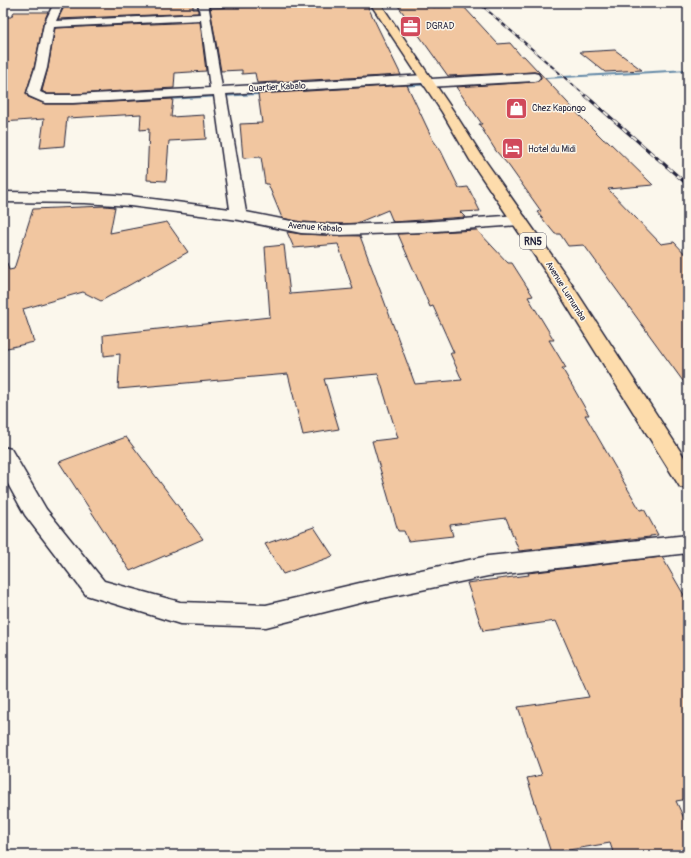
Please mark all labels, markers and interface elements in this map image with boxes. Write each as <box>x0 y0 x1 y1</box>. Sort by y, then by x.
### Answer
office icon: DGRAD <box>397 13 423 39</box>
place label: DGRAD <box>426 21 455 32</box>
street label: Quartier Kabalo <box>248 80 306 94</box>
shop icon: Chez Kapongo <box>503 95 529 121</box>
place label: Chez Kapongo <box>532 103 586 114</box>
hotel icon: Hotel du Midi <box>500 136 526 162</box>
place label: Hotel du Midi <box>528 144 576 155</box>
street label: Avenue Kabalo <box>287 220 343 235</box>
road number: RN5 <box>520 233 546 249</box>
street label: Avenue Lumumba <box>543 260 588 323</box>

